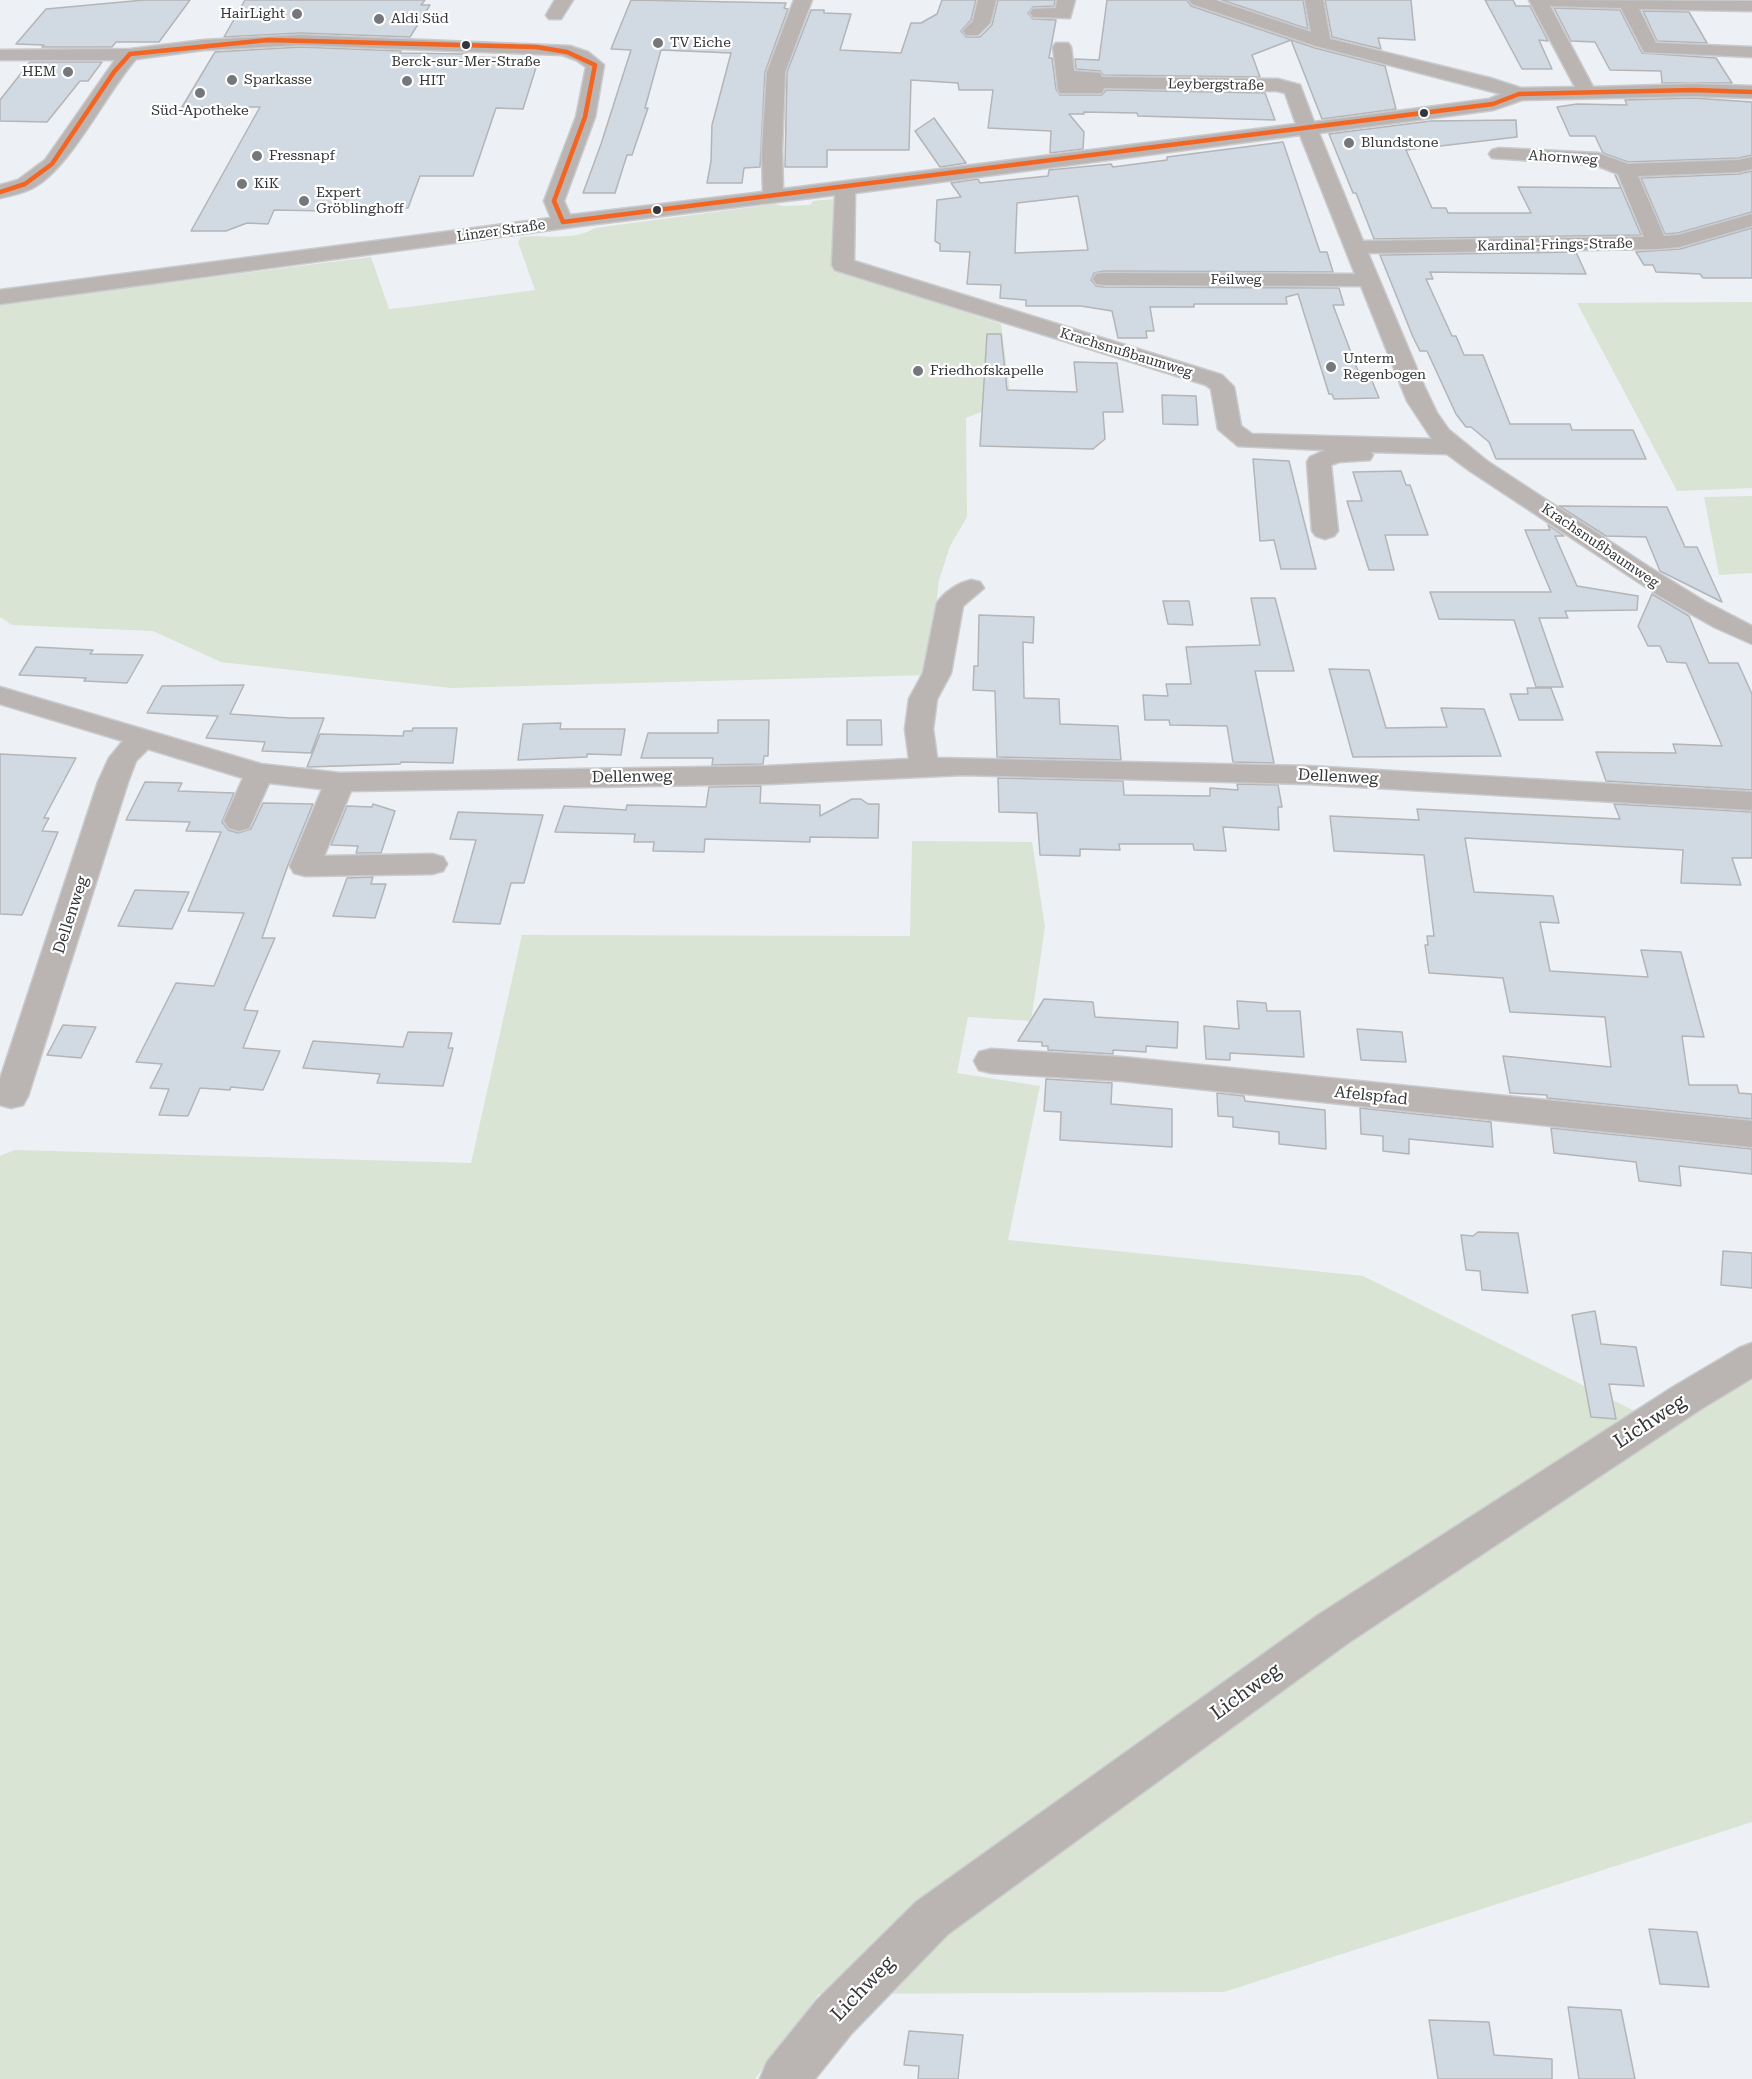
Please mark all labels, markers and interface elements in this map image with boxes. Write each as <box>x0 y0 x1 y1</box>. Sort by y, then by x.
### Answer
place label: HairLight <box>220 6 285 22</box>
marker: HairLight <box>290 7 304 21</box>
place label: Aldi Süd <box>391 11 449 27</box>
marker: Aldi Süd <box>372 12 386 26</box>
place label: TV Eiche <box>670 35 731 51</box>
marker: TV Eiche <box>651 36 665 50</box>
marker: Berck-sur-Mer-Straße <box>460 39 472 51</box>
place label: Berck-sur-Mer-Straße <box>392 54 540 70</box>
place label: HEM <box>22 64 56 80</box>
marker: HEM <box>61 65 75 79</box>
place label: Sparkasse <box>244 72 312 88</box>
marker: Sparkasse <box>225 73 239 87</box>
place label: HIT <box>419 73 445 89</box>
marker: HIT <box>400 74 414 88</box>
street label: Leybergstraße <box>1168 76 1264 94</box>
marker: Süd-Apotheke <box>193 86 207 100</box>
place label: Süd-Apotheke <box>151 103 249 119</box>
unlabelled marker <box>1418 107 1430 119</box>
place label: Blundstone <box>1361 135 1438 151</box>
marker: Blundstone <box>1342 136 1356 150</box>
street label: Ahornweg <box>1528 147 1598 169</box>
place label: Fressnapf <box>269 148 335 164</box>
marker: Fressnapf <box>250 149 264 163</box>
place label: KiK <box>254 176 279 192</box>
marker: KiK <box>235 177 249 191</box>
place label: Expert Gröblinghoff <box>316 185 404 218</box>
marker: Expert Gröblinghoff <box>297 194 311 208</box>
unlabelled marker <box>651 204 663 216</box>
street label: Linzer Straße <box>456 216 546 246</box>
street label: Kardinal-Frings-Straße <box>1477 235 1633 255</box>
street label: Feilweg <box>1210 272 1262 288</box>
street label: Krachsnußbaumweg <box>1058 325 1194 381</box>
place label: Unterm Regenbogen <box>1343 351 1426 384</box>
marker: Unterm Regenbogen <box>1324 360 1338 374</box>
place label: Friedhofskapelle <box>930 363 1044 379</box>
marker: Friedhofskapelle <box>911 364 925 378</box>
street label: Krachsnußbaumweg <box>1538 501 1662 591</box>
street label: Dellenweg <box>1297 765 1379 789</box>
street label: Dellenweg <box>592 767 672 787</box>
street label: Dellenweg <box>49 874 93 956</box>
street label: Afelspfad <box>1333 1083 1409 1109</box>
street label: Lichweg <box>1609 1390 1691 1454</box>
street label: Lichweg <box>1206 1658 1286 1726</box>
street label: Lichweg <box>826 1952 900 2026</box>

